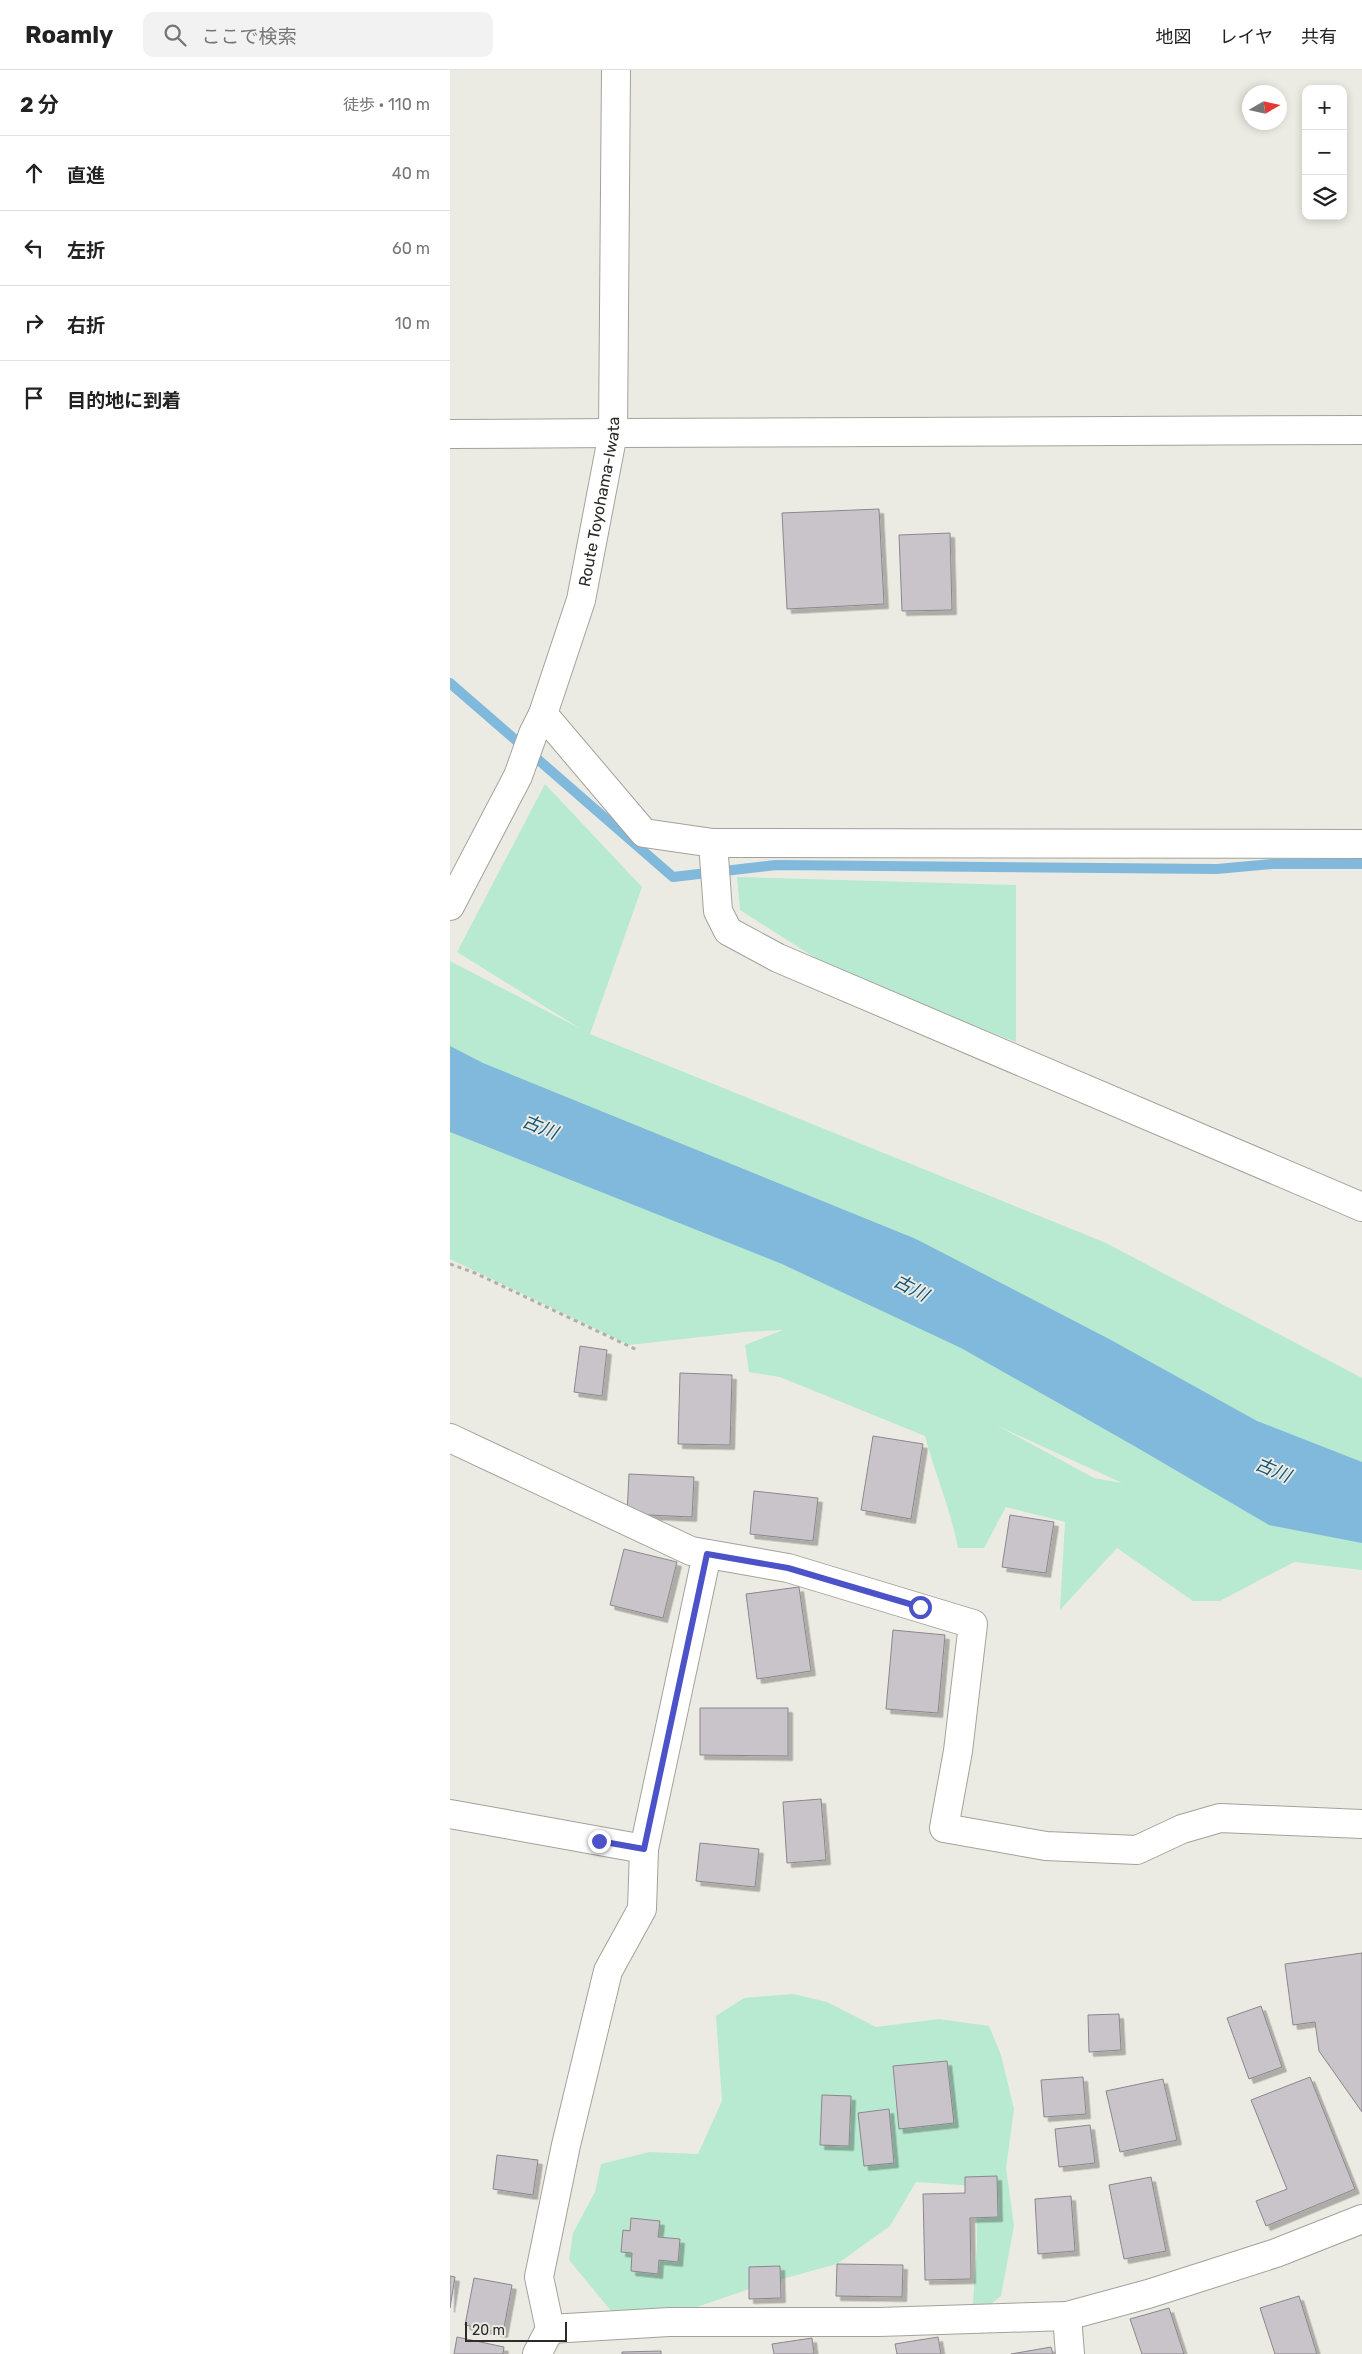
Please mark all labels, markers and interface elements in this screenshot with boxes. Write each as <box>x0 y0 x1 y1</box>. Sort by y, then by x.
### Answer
search box <box>143 12 493 57</box>
text: Roamly <box>25 21 113 49</box>
icon: search <box>161 21 189 49</box>
text: ここで検索 <box>201 25 296 48</box>
text: 地図 <box>1156 26 1192 48</box>
text: レイヤ <box>1220 26 1273 48</box>
text: 共有 <box>1301 26 1337 48</box>
north arrow <box>1242 85 1287 130</box>
map controls <box>1302 85 1347 220</box>
button: + <box>1302 85 1347 130</box>
text: 2 分 <box>20 92 59 117</box>
text: 徒歩 · 110 m <box>343 95 430 114</box>
button: − <box>1302 130 1347 175</box>
icon: ahead <box>20 159 48 187</box>
text: 直進 <box>67 164 105 187</box>
text: 40 m <box>392 164 430 183</box>
button: layers <box>1302 175 1347 220</box>
icon: left <box>20 234 48 262</box>
text: 左折 <box>67 239 105 262</box>
text: 60 m <box>392 239 430 258</box>
icon: right <box>20 309 48 337</box>
text: 右折 <box>67 314 105 337</box>
text: 10 m <box>395 314 430 333</box>
icon: arrive <box>20 384 48 412</box>
text: 目的地に到着 <box>67 389 181 412</box>
street label: Route Toyohama-Iwata <box>575 417 623 588</box>
water label: 古川 <box>519 1110 563 1145</box>
water label: 古川 <box>890 1270 934 1307</box>
water label: 古川 <box>1252 1453 1296 1488</box>
route start <box>909 1596 932 1619</box>
route end <box>588 1830 611 1853</box>
scale bar <box>465 2319 568 2342</box>
text: 20 m <box>472 2322 505 2339</box>

